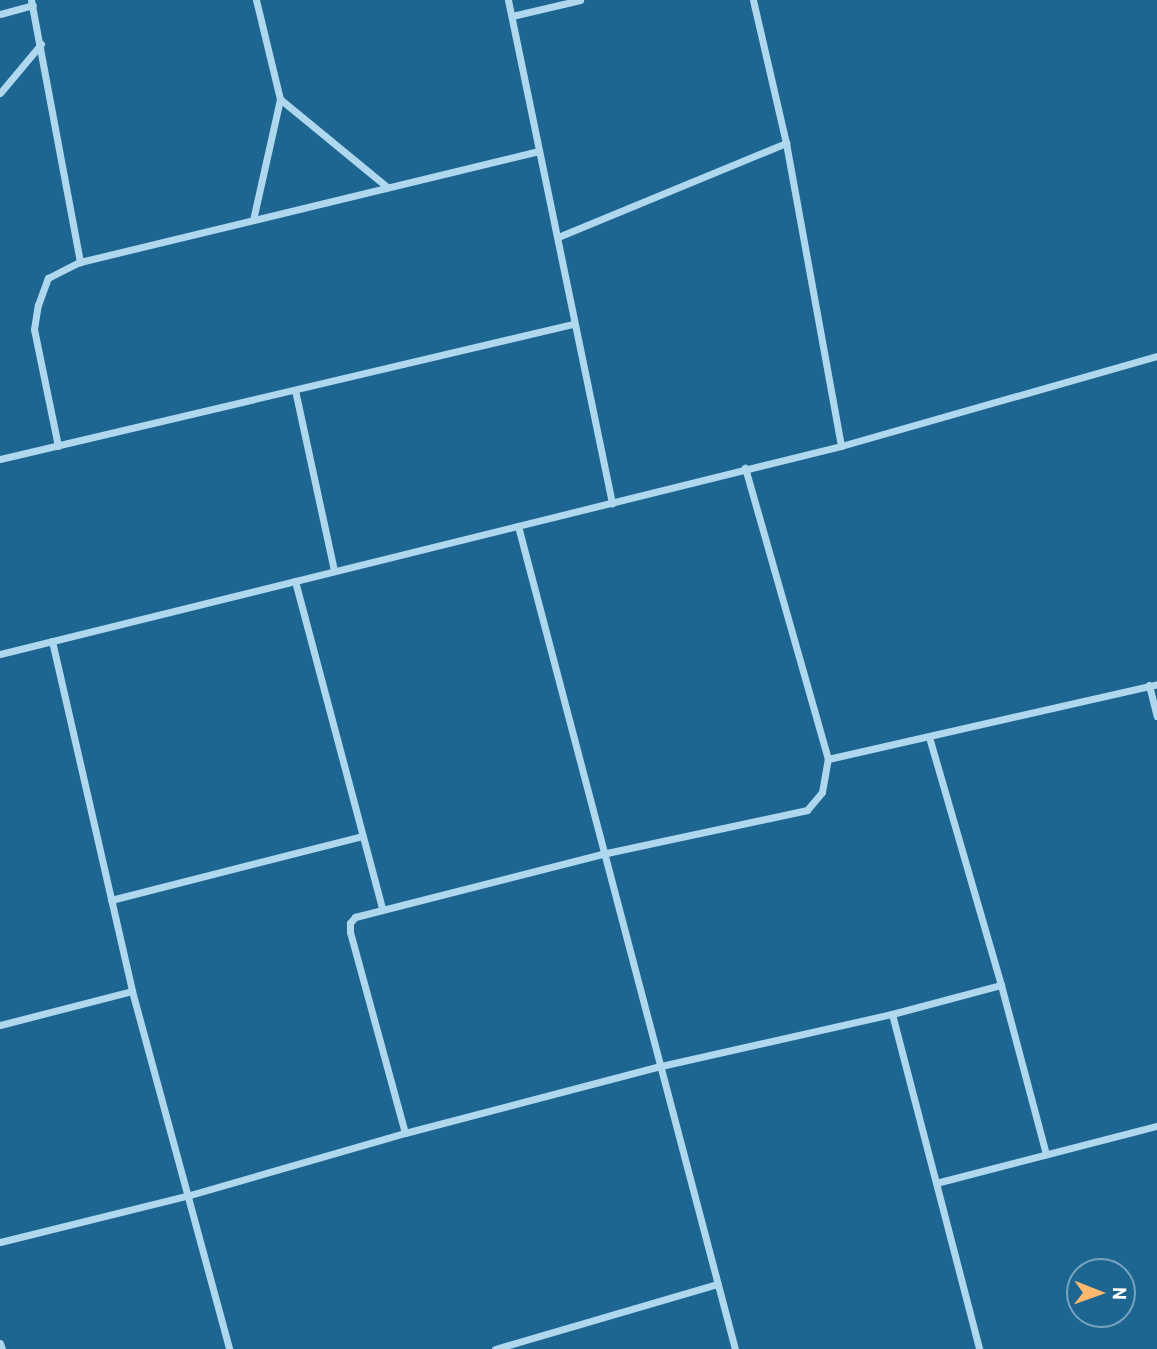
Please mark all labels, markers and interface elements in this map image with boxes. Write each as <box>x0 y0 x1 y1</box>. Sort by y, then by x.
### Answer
north arrow <box>1066 1258 1136 1328</box>
text: N <box>1109 1287 1132 1300</box>

